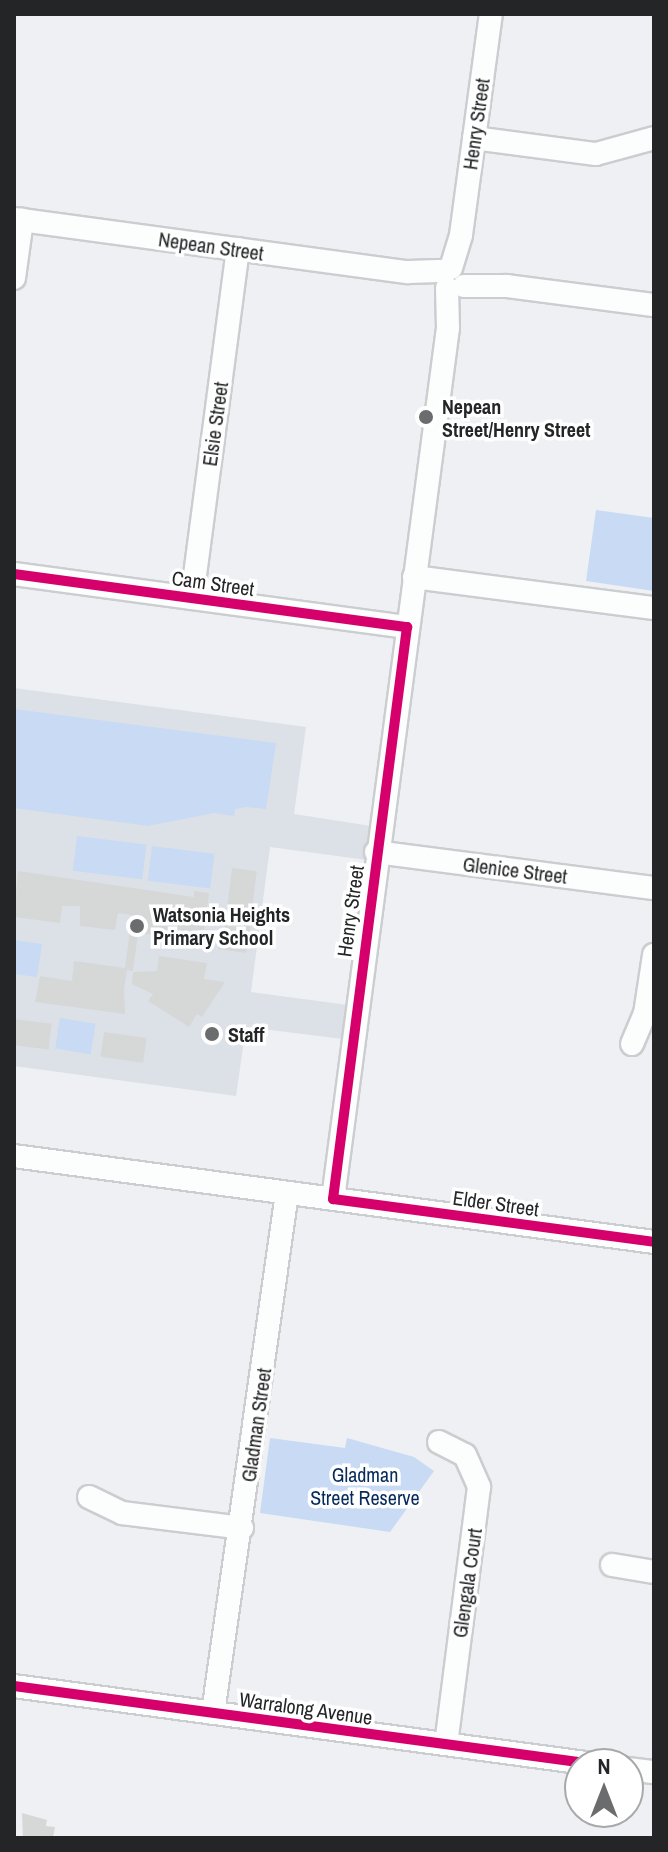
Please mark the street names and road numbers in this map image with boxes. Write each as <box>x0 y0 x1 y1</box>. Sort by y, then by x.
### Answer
street label: Henry Street <box>458 77 494 171</box>
street label: Nepean Street <box>157 227 265 265</box>
street label: Elsie Street <box>197 380 233 468</box>
street label: Cam Street <box>170 565 256 601</box>
street label: Glenice Street <box>462 852 568 888</box>
street label: Henry Street <box>332 864 368 958</box>
street label: Elder Street <box>451 1185 541 1221</box>
street label: Gladman Street <box>236 1366 276 1484</box>
street label: Glengala Court <box>447 1527 487 1639</box>
street label: Warralong Avenue <box>238 1687 374 1729</box>

